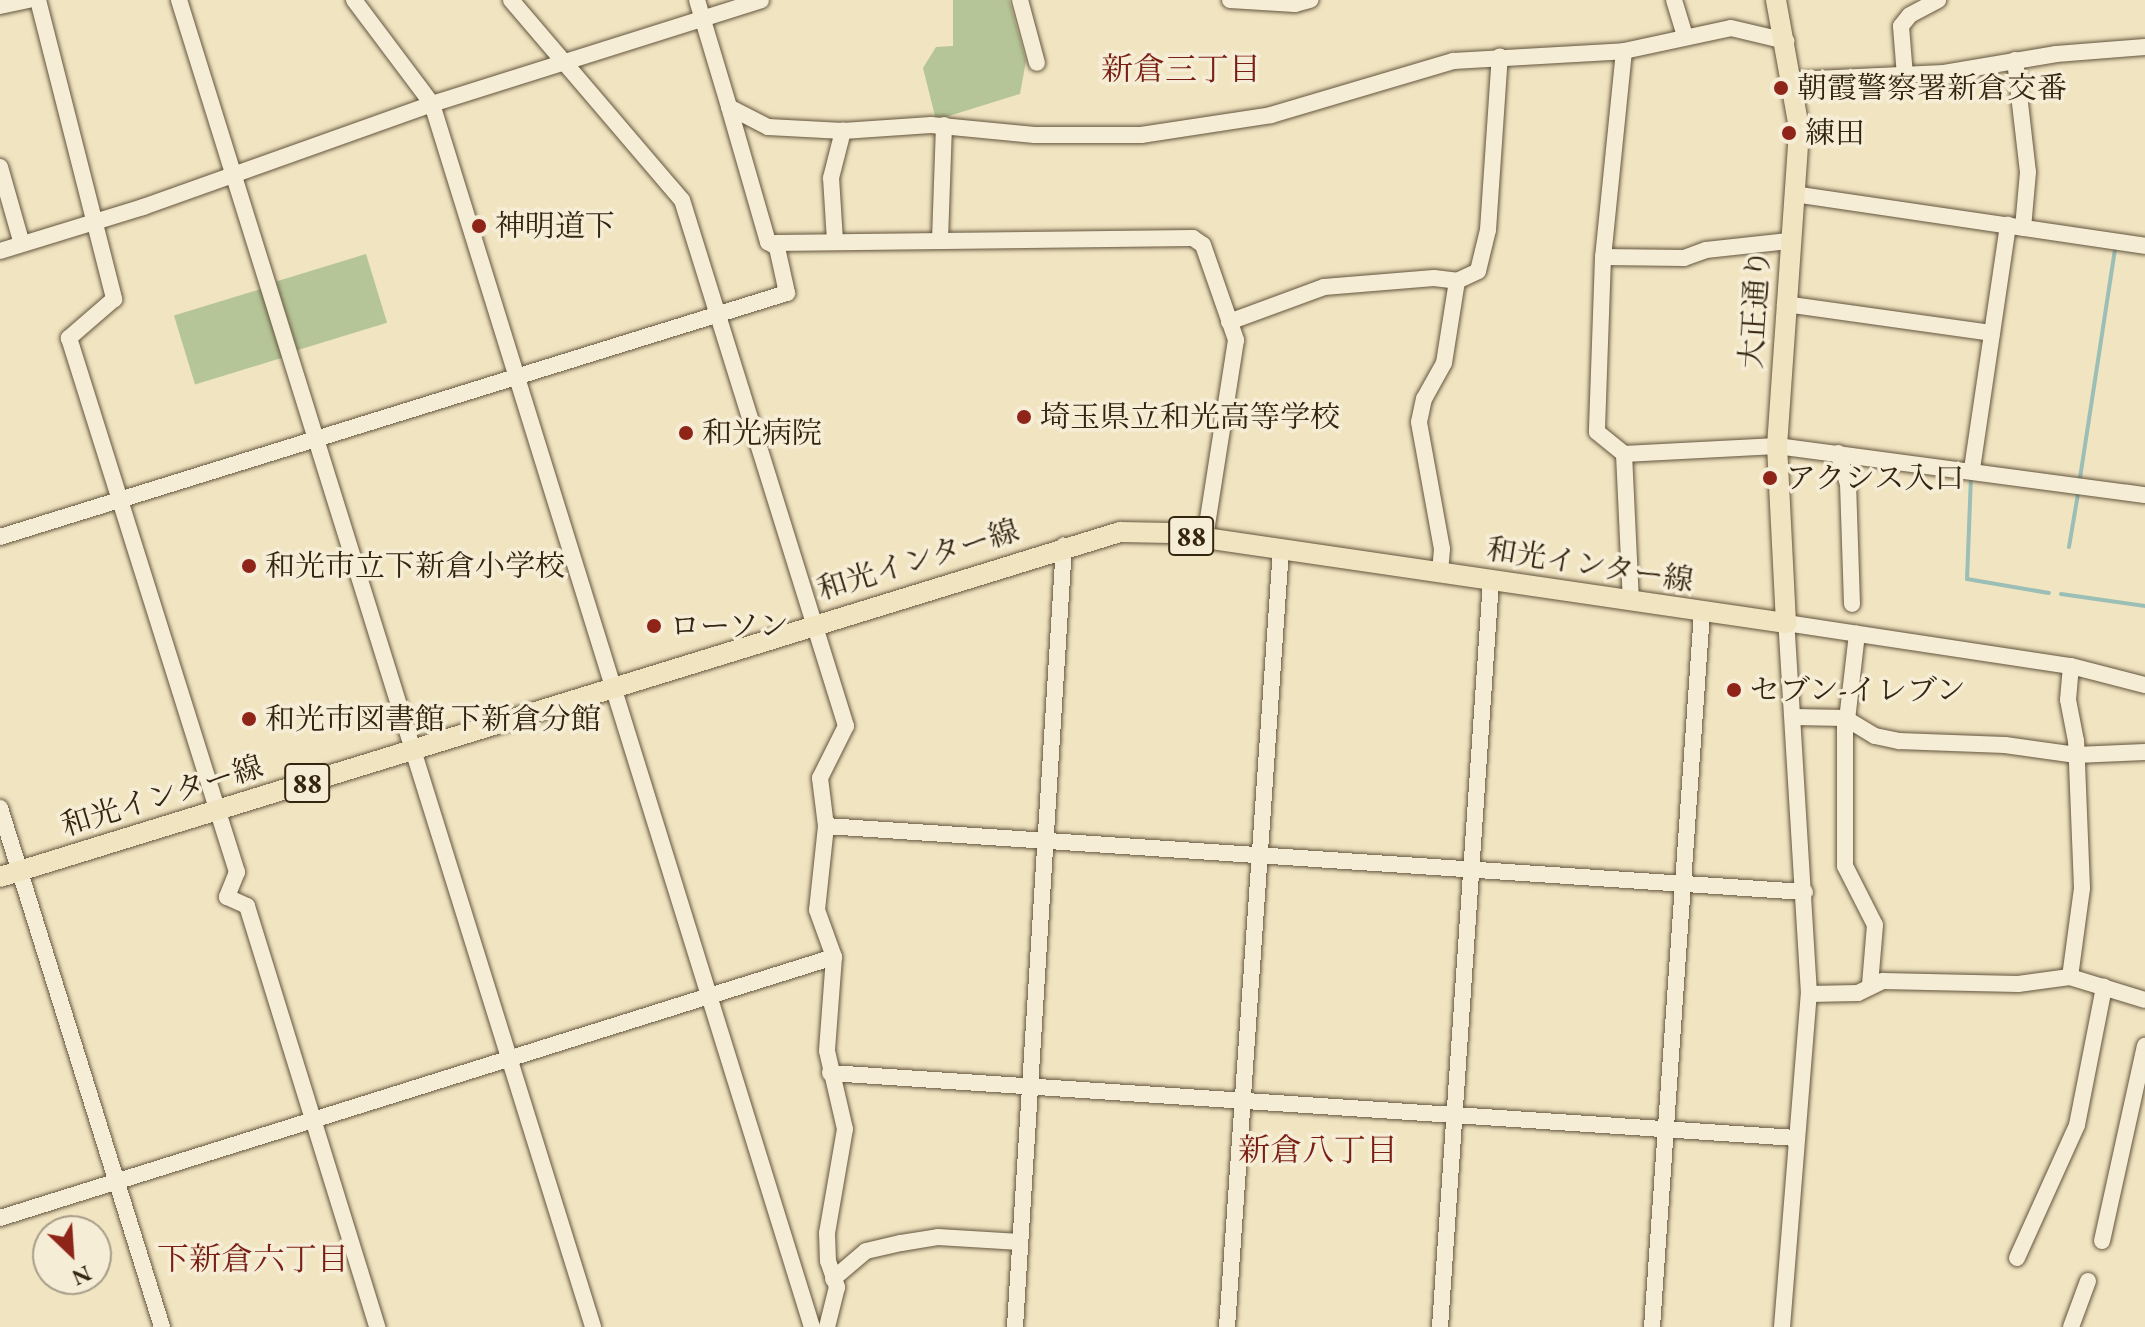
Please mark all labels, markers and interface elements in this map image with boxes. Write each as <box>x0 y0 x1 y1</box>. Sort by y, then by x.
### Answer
district label: 新倉三丁目 <box>1101 50 1261 88</box>
place label: 朝霞警察署新倉交番 <box>1797 70 2067 106</box>
marker: 朝霞警察署新倉交番 <box>1772 79 1790 97</box>
place label: 練田 <box>1805 115 1865 151</box>
marker: 練田 <box>1780 124 1798 142</box>
place label: 神明道下 <box>495 208 615 244</box>
marker: 神明道下 <box>470 217 488 235</box>
street label: 大正通り <box>1733 248 1777 370</box>
place label: 埼玉県立和光高等学校 <box>1040 399 1340 435</box>
marker: 埼玉県立和光高等学校 <box>1015 408 1033 426</box>
place label: 和光病院 <box>702 415 822 451</box>
marker: 和光病院 <box>677 424 695 442</box>
place label: アクシス入口 <box>1786 460 1966 496</box>
marker: アクシス入口 <box>1761 469 1779 487</box>
street label: 和光インター線 <box>812 512 1024 608</box>
road number: 88 <box>1167 512 1215 560</box>
street label: 和光インター線 <box>1483 531 1697 599</box>
place label: 和光市立下新倉小学校 <box>265 548 565 584</box>
marker: 和光市立下新倉小学校 <box>240 557 258 575</box>
place label: ローソン <box>670 608 790 644</box>
marker: ローソン <box>645 617 663 635</box>
place label: セブン-イレブン <box>1750 672 1968 708</box>
marker: セブン-イレブン <box>1725 681 1743 699</box>
place label: 和光市図書館 下新倉分館 <box>265 701 601 737</box>
marker: 和光市図書館 下新倉分館 <box>240 710 258 728</box>
street label: 和光インター線 <box>56 748 268 844</box>
road number: 88 <box>283 759 331 807</box>
district label: 新倉八丁目 <box>1238 1131 1398 1169</box>
north arrow <box>32 1215 112 1295</box>
district label: 下新倉六丁目 <box>157 1240 349 1278</box>
text: N <box>67 1258 96 1292</box>

